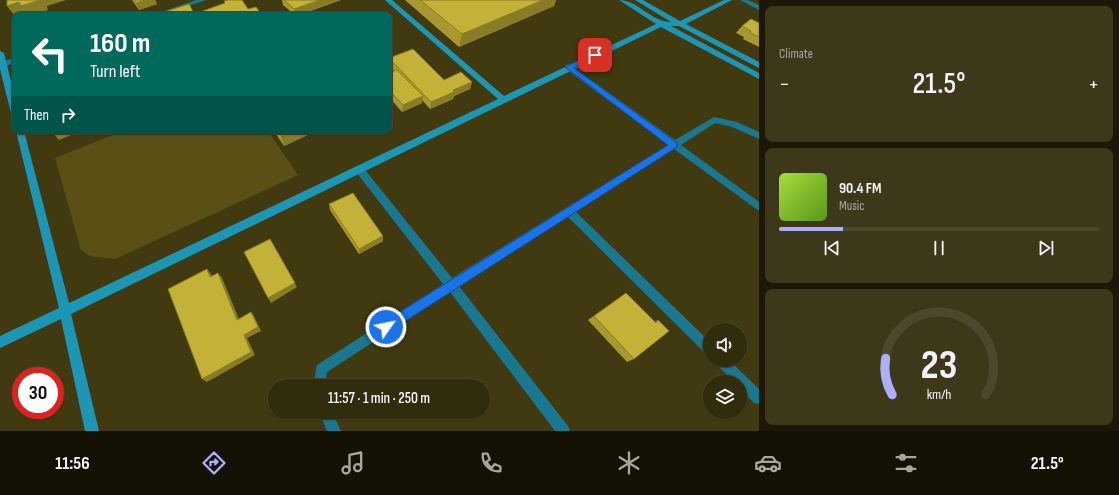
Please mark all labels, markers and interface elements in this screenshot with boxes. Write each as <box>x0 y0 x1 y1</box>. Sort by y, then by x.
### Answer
text: 160 m <box>90 27 150 60</box>
icon: left <box>24 28 76 80</box>
pin <box>578 38 612 72</box>
icon: arrive <box>584 44 606 66</box>
text: Climate <box>779 46 813 62</box>
text: Turn left <box>90 61 141 82</box>
text: 21.5° <box>912 66 966 102</box>
text: − <box>779 71 790 98</box>
text: + <box>1088 71 1099 98</box>
icon: right <box>57 104 79 126</box>
text: Then <box>24 106 49 125</box>
text: 90.4 FM <box>839 179 881 198</box>
text: Music <box>839 198 864 214</box>
icon: previous <box>821 237 843 259</box>
icon: pause <box>928 237 950 259</box>
icon: next <box>1035 237 1057 259</box>
position arrow <box>365 306 407 348</box>
map controls <box>703 323 747 419</box>
button: sound <box>703 323 747 367</box>
text: 23 <box>921 341 957 390</box>
speed limit sign: 30 <box>12 367 64 419</box>
button: layers <box>703 375 747 419</box>
text: km/h <box>927 386 951 403</box>
text: 11:57 · 1 min · 250 m <box>328 389 430 408</box>
icon: directions <box>200 449 228 477</box>
icon: music <box>339 449 367 477</box>
icon: phone <box>477 449 505 477</box>
icon: climate <box>615 449 643 477</box>
icon: car <box>754 449 782 477</box>
icon: filters <box>892 449 920 477</box>
text: 11:56 <box>55 453 90 474</box>
text: 21.5° <box>1031 453 1064 474</box>

